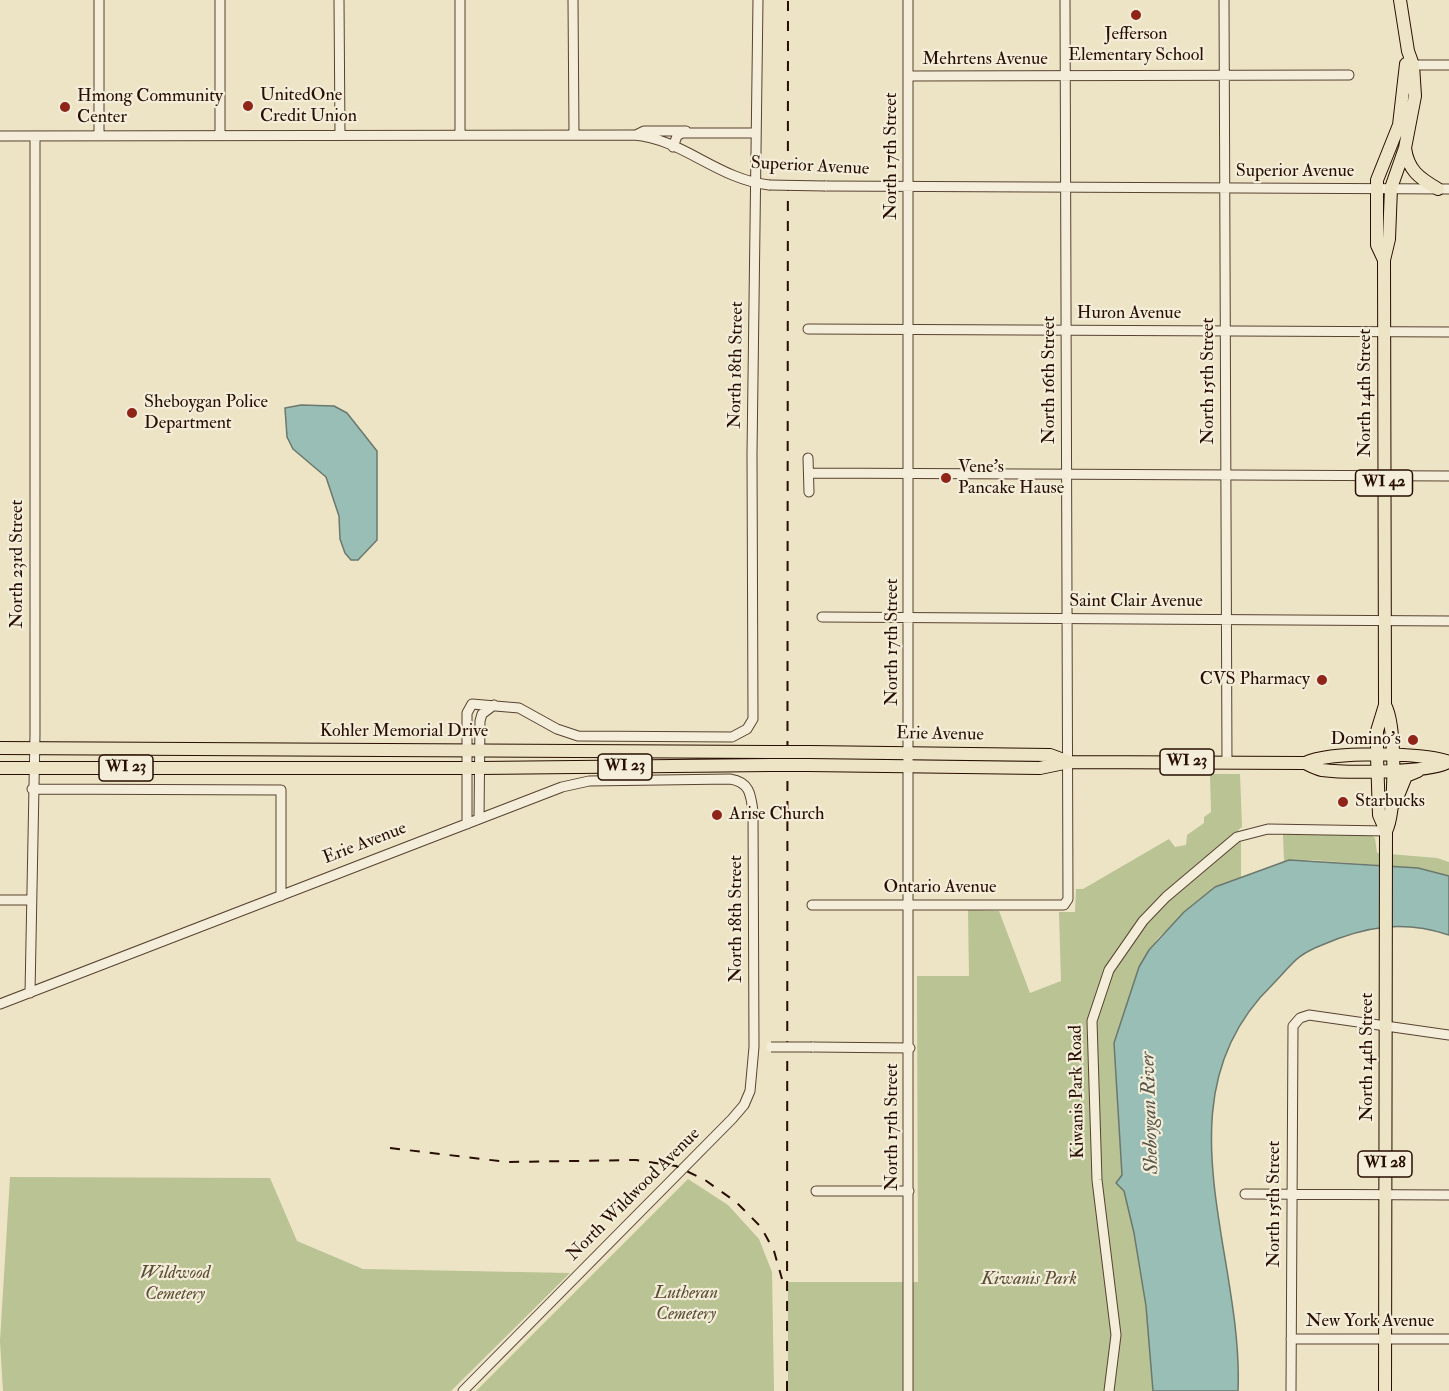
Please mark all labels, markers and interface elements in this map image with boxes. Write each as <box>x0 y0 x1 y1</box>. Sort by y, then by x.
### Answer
marker: Jefferson Elementary School <box>1129 8 1143 22</box>
place label: Jefferson Elementary School <box>1068 24 1204 66</box>
street label: Mehrtens Avenue <box>922 49 1048 71</box>
place label: UnitedOne Credit Union <box>260 85 357 128</box>
place label: Hmong Community Center <box>77 86 223 128</box>
street label: North 17th Street <box>881 92 903 220</box>
marker: UnitedOne Credit Union <box>241 99 255 113</box>
marker: Hmong Community Center <box>58 100 72 114</box>
street label: Superior Avenue <box>750 153 870 181</box>
street label: Superior Avenue <box>1236 161 1354 183</box>
street label: North 18th Street <box>725 301 749 429</box>
street label: Huron Avenue <box>1077 303 1181 325</box>
street label: North 16th Street <box>1039 316 1061 444</box>
street label: North 15th Street <box>1198 318 1220 444</box>
street label: North 14th Street <box>1355 329 1377 457</box>
place label: Sheboygan Police Department <box>144 392 268 434</box>
marker: Sheboygan Police Department <box>125 406 139 420</box>
place label: Vene's Pancake Hause <box>958 457 1064 500</box>
road number: WI 42 <box>1356 470 1412 496</box>
marker: Vene's Pancake Hause <box>939 471 953 485</box>
street label: North 23rd Street <box>7 500 29 628</box>
street label: North 17th Street <box>882 578 904 706</box>
street label: Saint Clair Avenue <box>1069 591 1203 613</box>
place label: CVS Pharmacy <box>1200 669 1310 691</box>
marker: CVS Pharmacy <box>1315 673 1329 687</box>
street label: Kohler Memorial Drive <box>320 721 488 743</box>
street label: Erie Avenue <box>896 723 984 747</box>
place label: Domino's <box>1331 729 1401 751</box>
marker: Domino's <box>1406 733 1420 747</box>
road number: WI 23 <box>1160 749 1214 775</box>
road number: WI 23 <box>598 754 652 780</box>
road number: WI 23 <box>99 755 153 781</box>
place label: Starbucks <box>1355 791 1425 813</box>
marker: Starbucks <box>1336 795 1350 809</box>
place label: Arise Church <box>729 804 825 826</box>
marker: Arise Church <box>710 808 724 822</box>
street label: Erie Avenue <box>320 818 410 870</box>
street label: North 18th Street <box>726 855 748 983</box>
street label: Ontario Avenue <box>883 877 997 899</box>
street label: North 14th Street <box>1357 993 1379 1121</box>
street label: Kiwanis Park Road <box>1066 1025 1090 1159</box>
water label: Sheboygan River <box>1137 1051 1165 1175</box>
street label: North 17th Street <box>882 1063 904 1191</box>
street label: North Wildwood Avenue <box>563 1124 705 1266</box>
street label: North 15th Street <box>1264 1141 1286 1267</box>
road number: WI 28 <box>1358 1151 1412 1177</box>
park label: Wildwood Cemetery <box>140 1263 210 1306</box>
park label: Kiwanis Park <box>981 1269 1077 1291</box>
park label: Lutheran Cemetery <box>654 1283 718 1326</box>
street label: New York Avenue <box>1306 1311 1434 1333</box>

